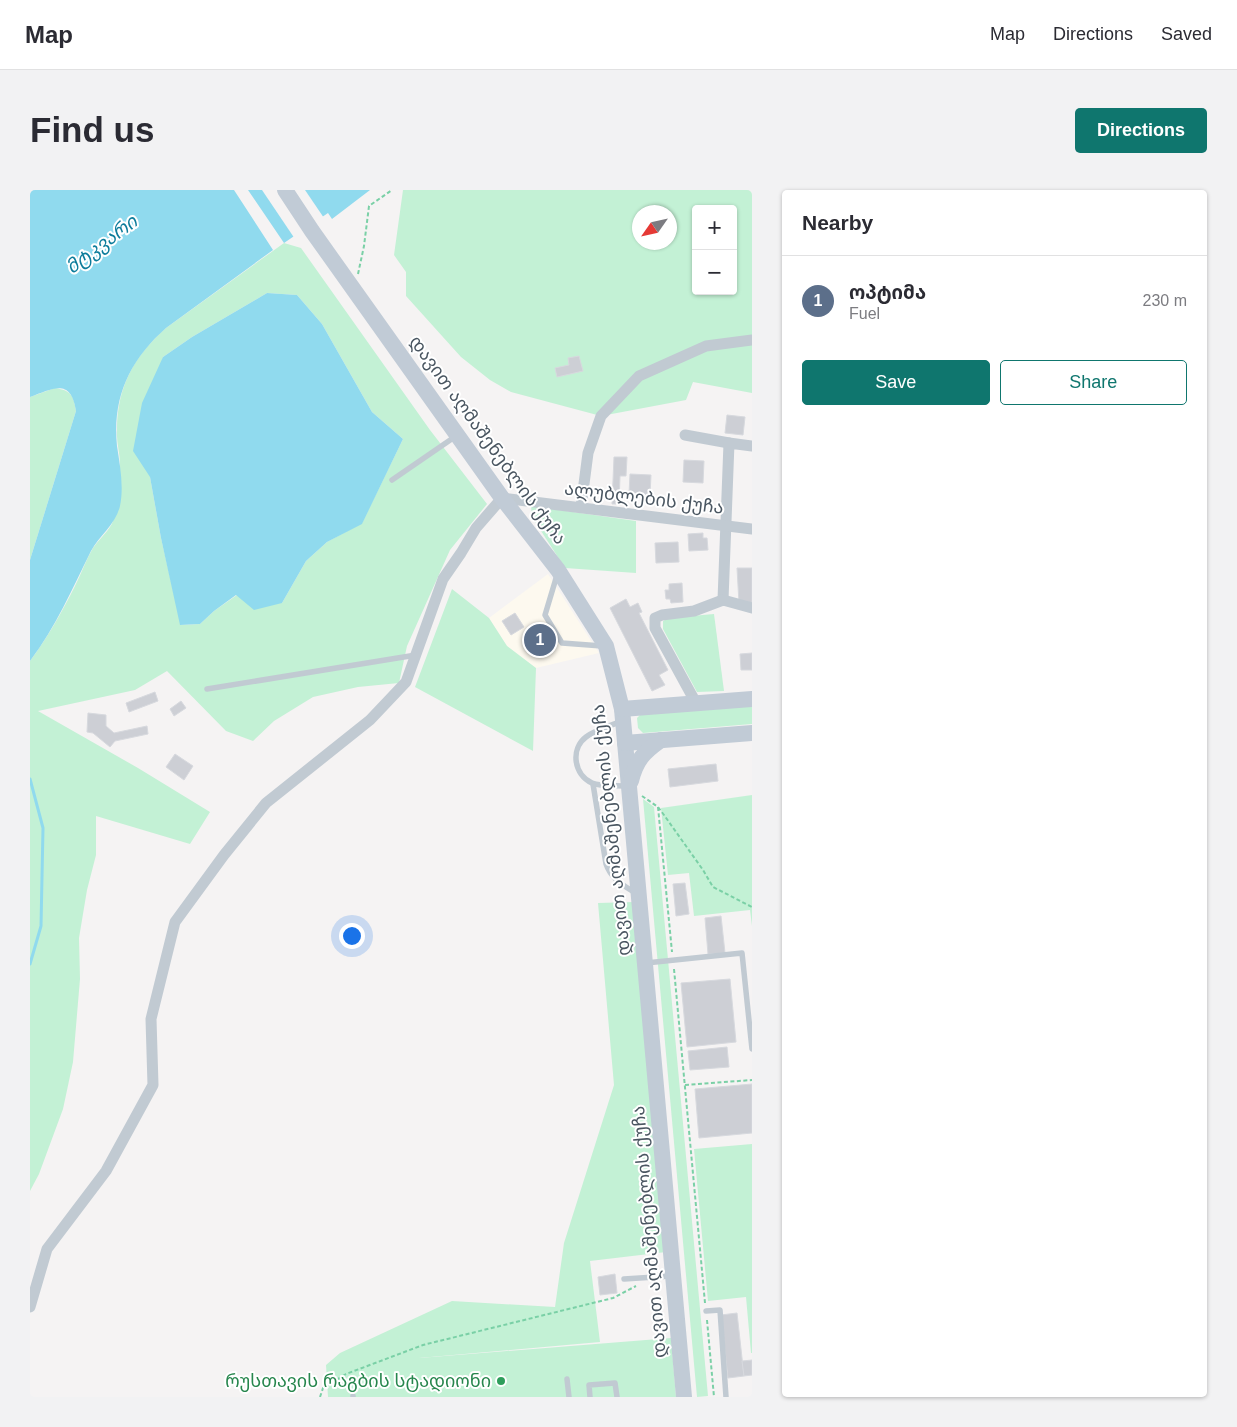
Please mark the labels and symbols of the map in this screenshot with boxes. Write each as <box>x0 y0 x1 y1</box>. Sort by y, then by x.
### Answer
north arrow <box>632 205 677 250</box>
water label: მტკვარი <box>61 210 143 279</box>
street label: დავით აღმაშენებლის ქუჩა <box>405 332 570 549</box>
street label: ალუბლების ქუჩა <box>563 478 725 519</box>
pin: 1 <box>524 621 556 659</box>
street label: დავით აღმაშენებლის ქუჩა <box>588 703 635 957</box>
your location <box>339 923 365 949</box>
street label: დავით აღმაშენებლის ქუჩა <box>628 1105 671 1359</box>
place label: რუსთავის რაგბის სტადიონი <box>225 1371 491 1392</box>
marker: რუსთავის რაგბის სტადიონი <box>495 1375 507 1387</box>

